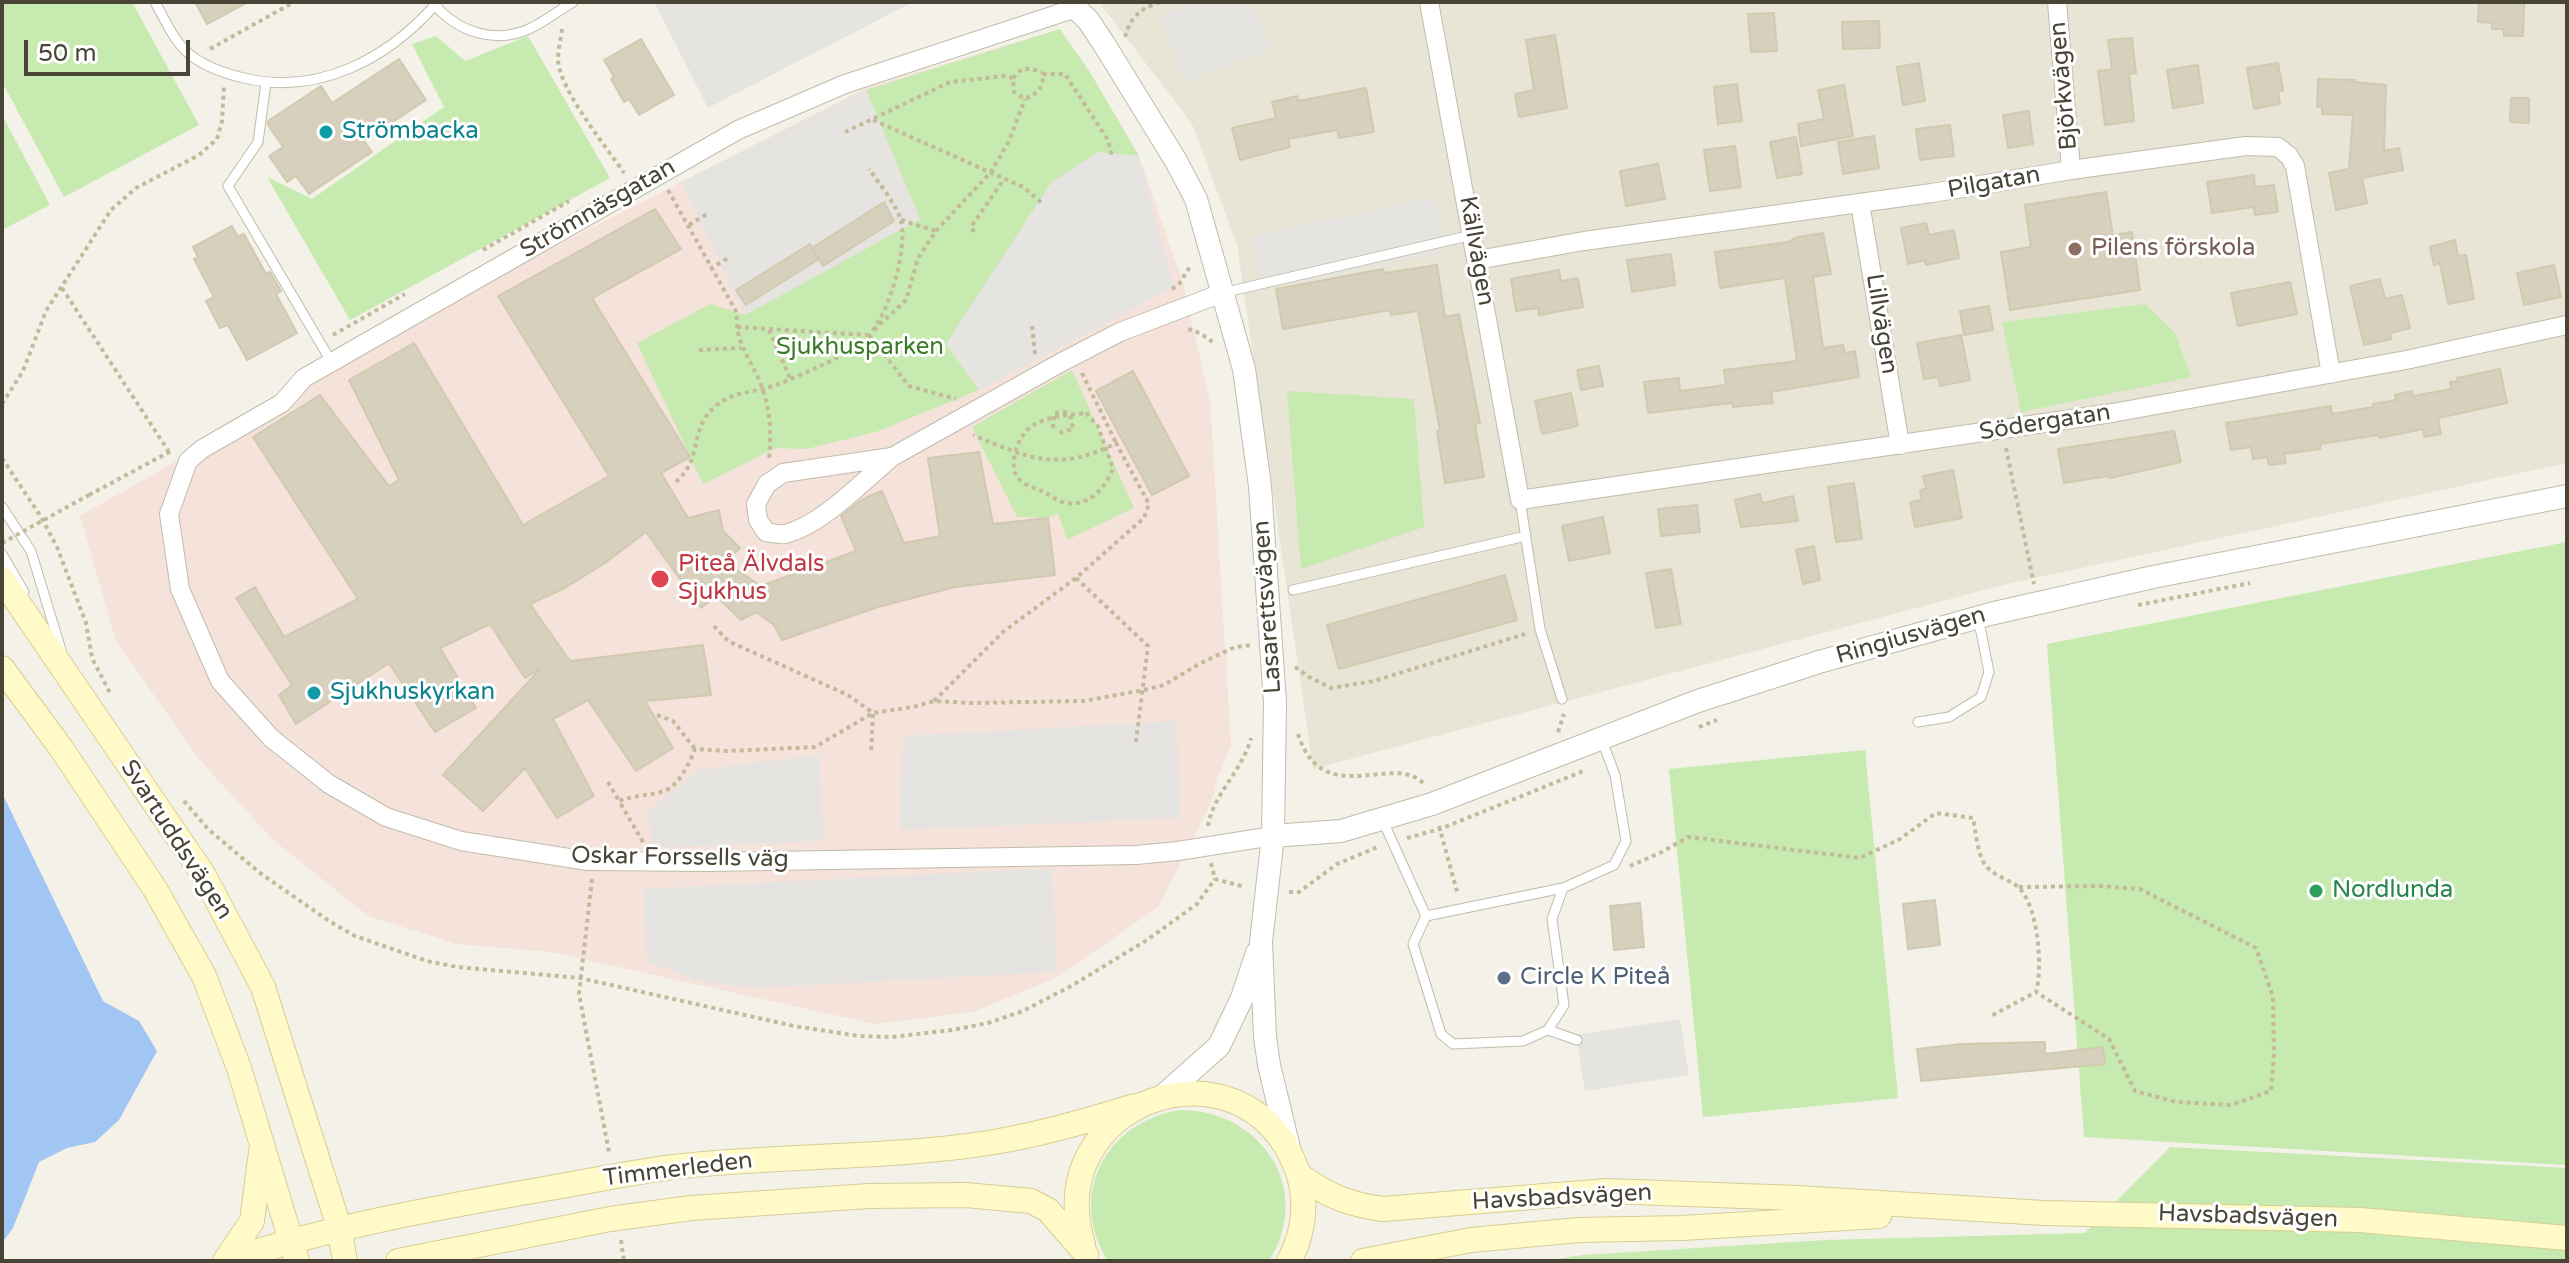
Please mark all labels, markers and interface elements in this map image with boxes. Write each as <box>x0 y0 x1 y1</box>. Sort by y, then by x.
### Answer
street label: Björkvägen <box>2044 21 2084 151</box>
scale bar <box>28 24 194 74</box>
text: 50 m <box>38 39 96 68</box>
place label: Strömbacka <box>342 118 479 146</box>
marker: Strömbacka <box>317 123 335 141</box>
street label: Strömnäsgatan <box>515 153 681 265</box>
street label: Pilgatan <box>1945 161 2043 205</box>
street label: Källvägen <box>1452 194 1500 308</box>
place label: Pilens förskola <box>2091 235 2256 263</box>
marker: Pilens förskola <box>2066 240 2084 258</box>
street label: Lillvägen <box>1859 272 1903 376</box>
park label: Sjukhusparken <box>776 334 944 362</box>
street label: Södergatan <box>1977 398 2113 448</box>
street label: Lasarettsvägen <box>1248 519 1288 695</box>
place label: Piteå Älvdals Sjukhus <box>678 551 825 607</box>
marker: Piteå Älvdals Sjukhus <box>649 568 671 590</box>
street label: Ringiusvägen <box>1833 601 1989 671</box>
place label: Sjukhuskyrkan <box>330 679 495 707</box>
marker: Sjukhuskyrkan <box>305 684 323 702</box>
street label: Svartuddsvägen <box>114 755 238 925</box>
street label: Oskar Forssells väg <box>571 842 789 874</box>
place label: Nordlunda <box>2332 877 2453 905</box>
marker: Nordlunda <box>2307 882 2325 900</box>
place label: Circle K Piteå <box>1520 964 1670 992</box>
marker: Circle K Piteå <box>1495 969 1513 987</box>
street label: Timmerleden <box>602 1147 754 1193</box>
street label: Havsbadsvägen <box>1471 1179 1653 1217</box>
street label: Havsbadsvägen <box>2157 1199 2339 1235</box>

